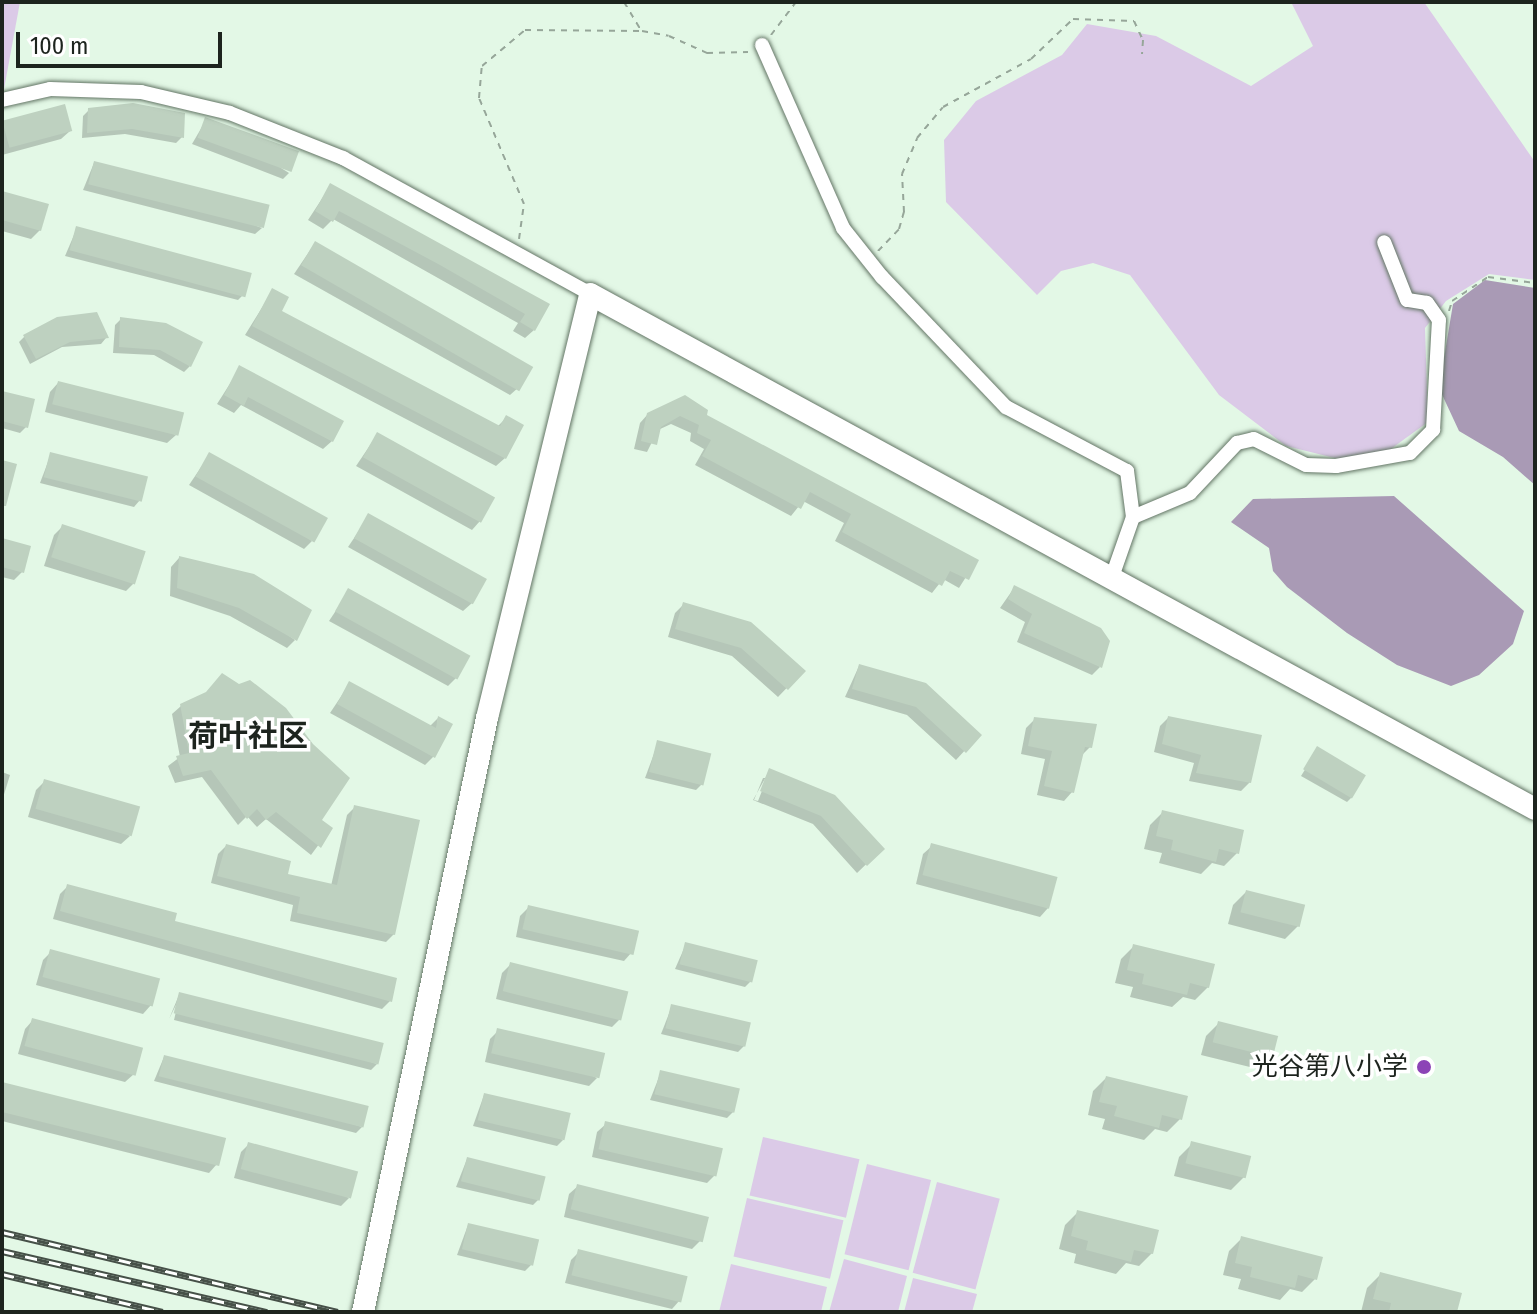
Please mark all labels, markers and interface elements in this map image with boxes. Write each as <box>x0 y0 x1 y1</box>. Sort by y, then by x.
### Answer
scale bar <box>20 16 226 66</box>
text: 100 m <box>30 32 88 60</box>
district label: 荷叶社区 <box>188 718 308 754</box>
place label: 光谷第八小学 <box>1252 1051 1408 1083</box>
marker: 光谷第八小学 <box>1415 1058 1433 1076</box>

